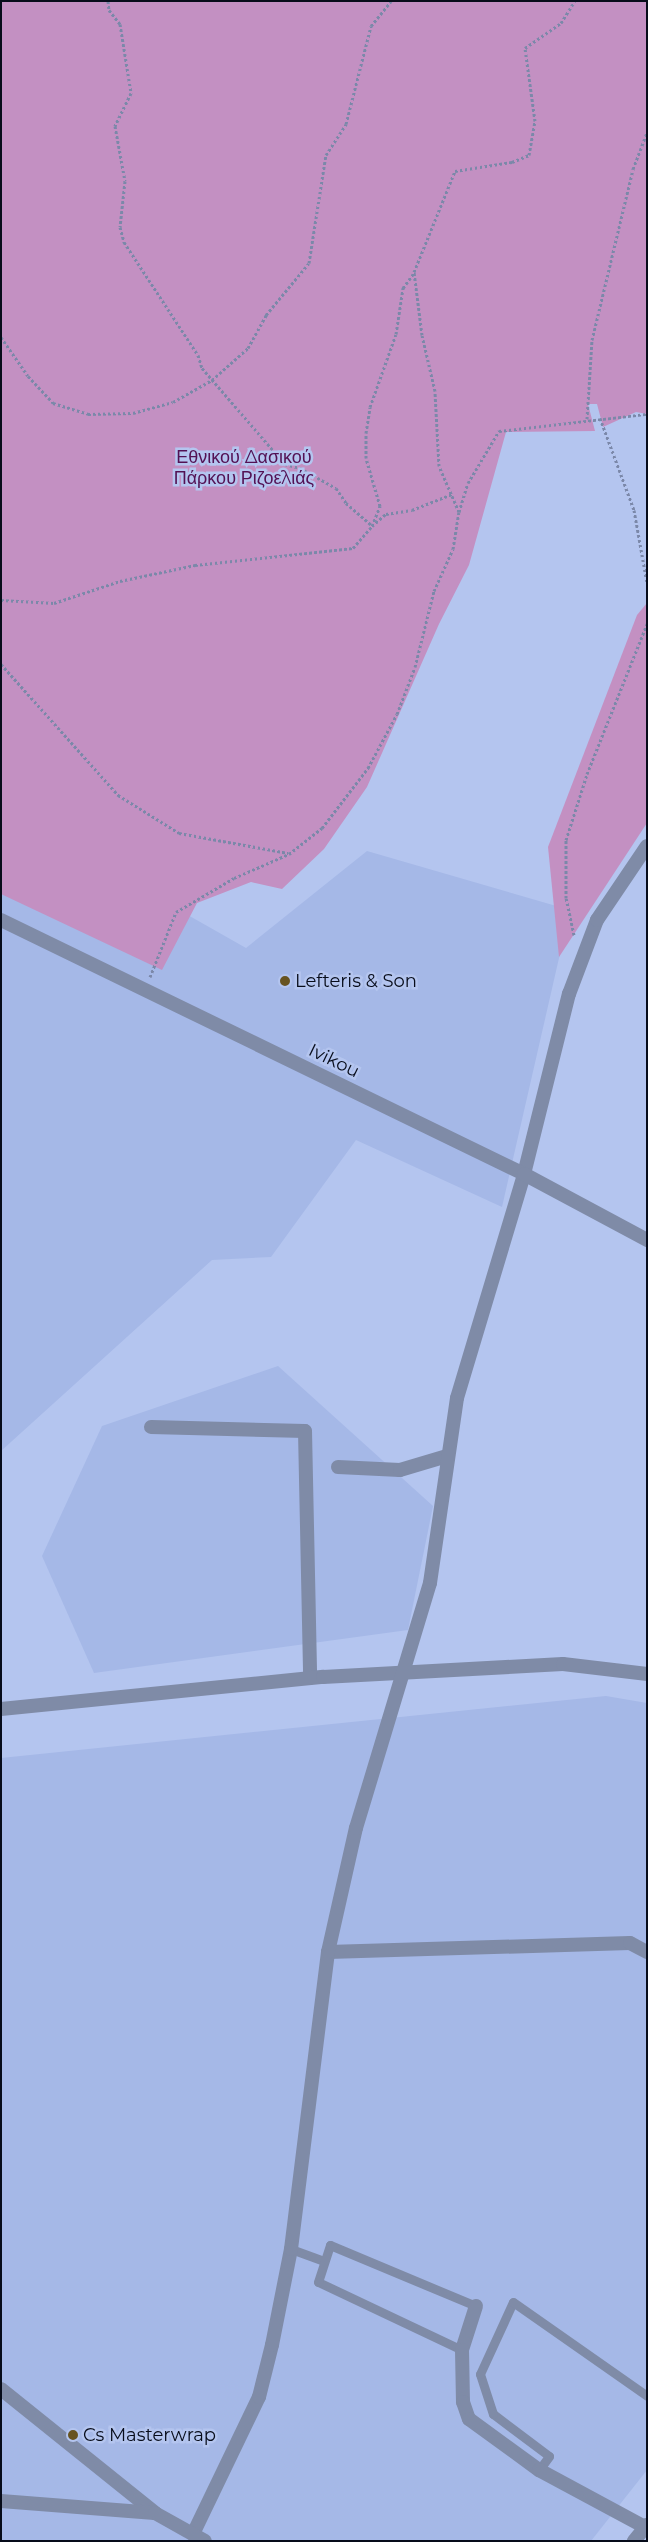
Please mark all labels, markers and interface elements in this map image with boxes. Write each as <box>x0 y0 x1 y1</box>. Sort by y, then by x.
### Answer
park label: Εθνικού Δασικού Πάρκου Ριζοελιάς <box>174 447 314 489</box>
place label: Lefteris & Son <box>295 970 417 992</box>
marker: Lefteris & Son <box>279 975 291 987</box>
street label: Ivikou <box>305 1040 363 1082</box>
place label: Cs Masterwrap <box>83 2424 216 2446</box>
marker: Cs Masterwrap <box>67 2429 79 2441</box>

